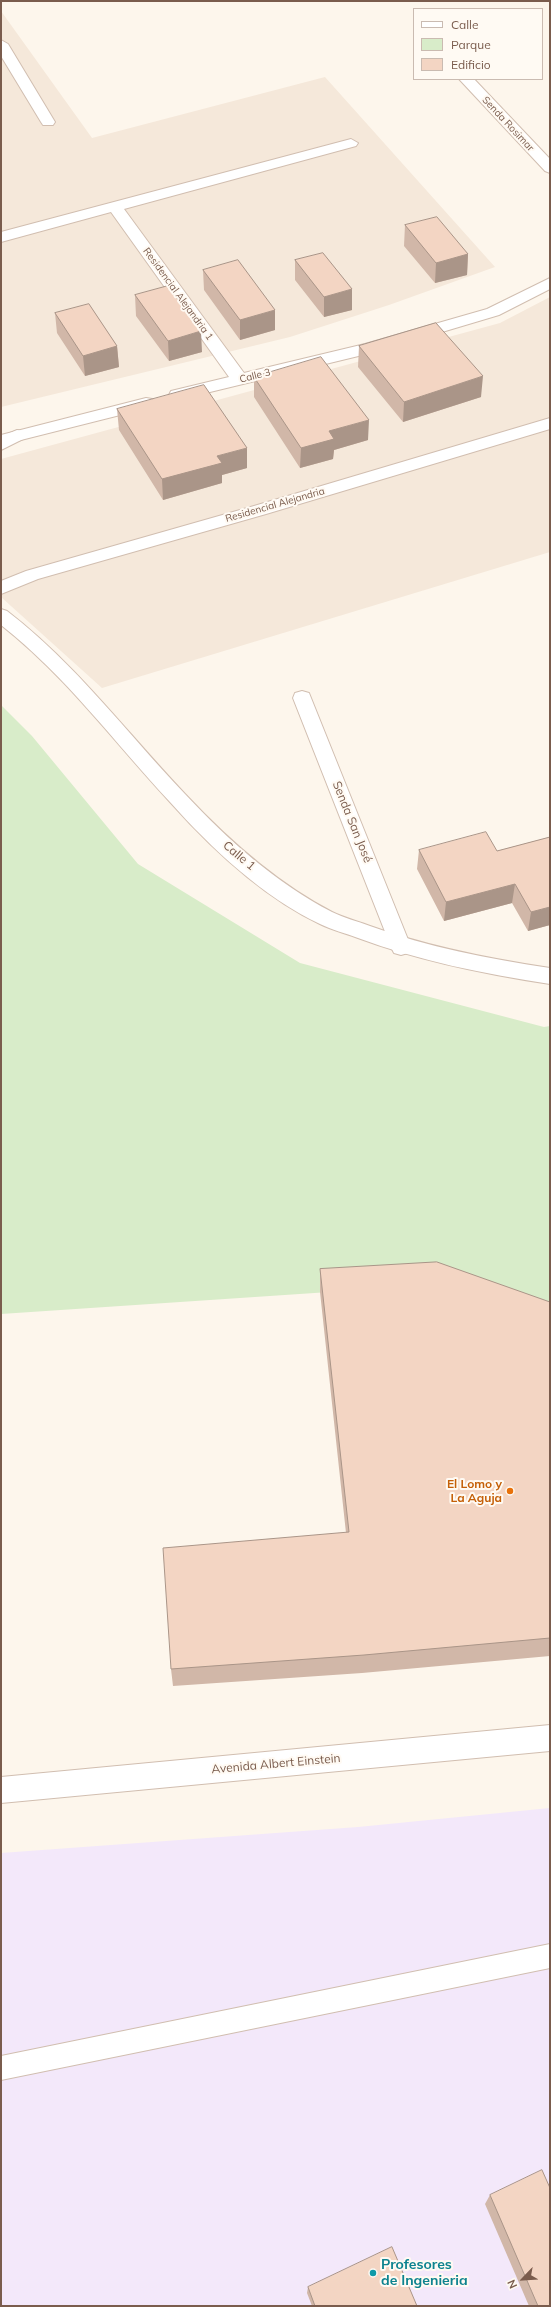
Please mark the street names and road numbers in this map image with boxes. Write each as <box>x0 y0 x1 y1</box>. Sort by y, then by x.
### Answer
street label: Senda Rosimar <box>480 94 536 154</box>
street label: Residencial Alejandria 1 <box>140 245 216 343</box>
street label: Calle 3 <box>238 366 272 386</box>
street label: Residencial Alejandria <box>224 485 326 525</box>
street label: Senda San José <box>329 779 375 865</box>
street label: Calle 1 <box>220 838 258 874</box>
street label: Avenida Albert Einstein <box>211 1751 341 1777</box>

